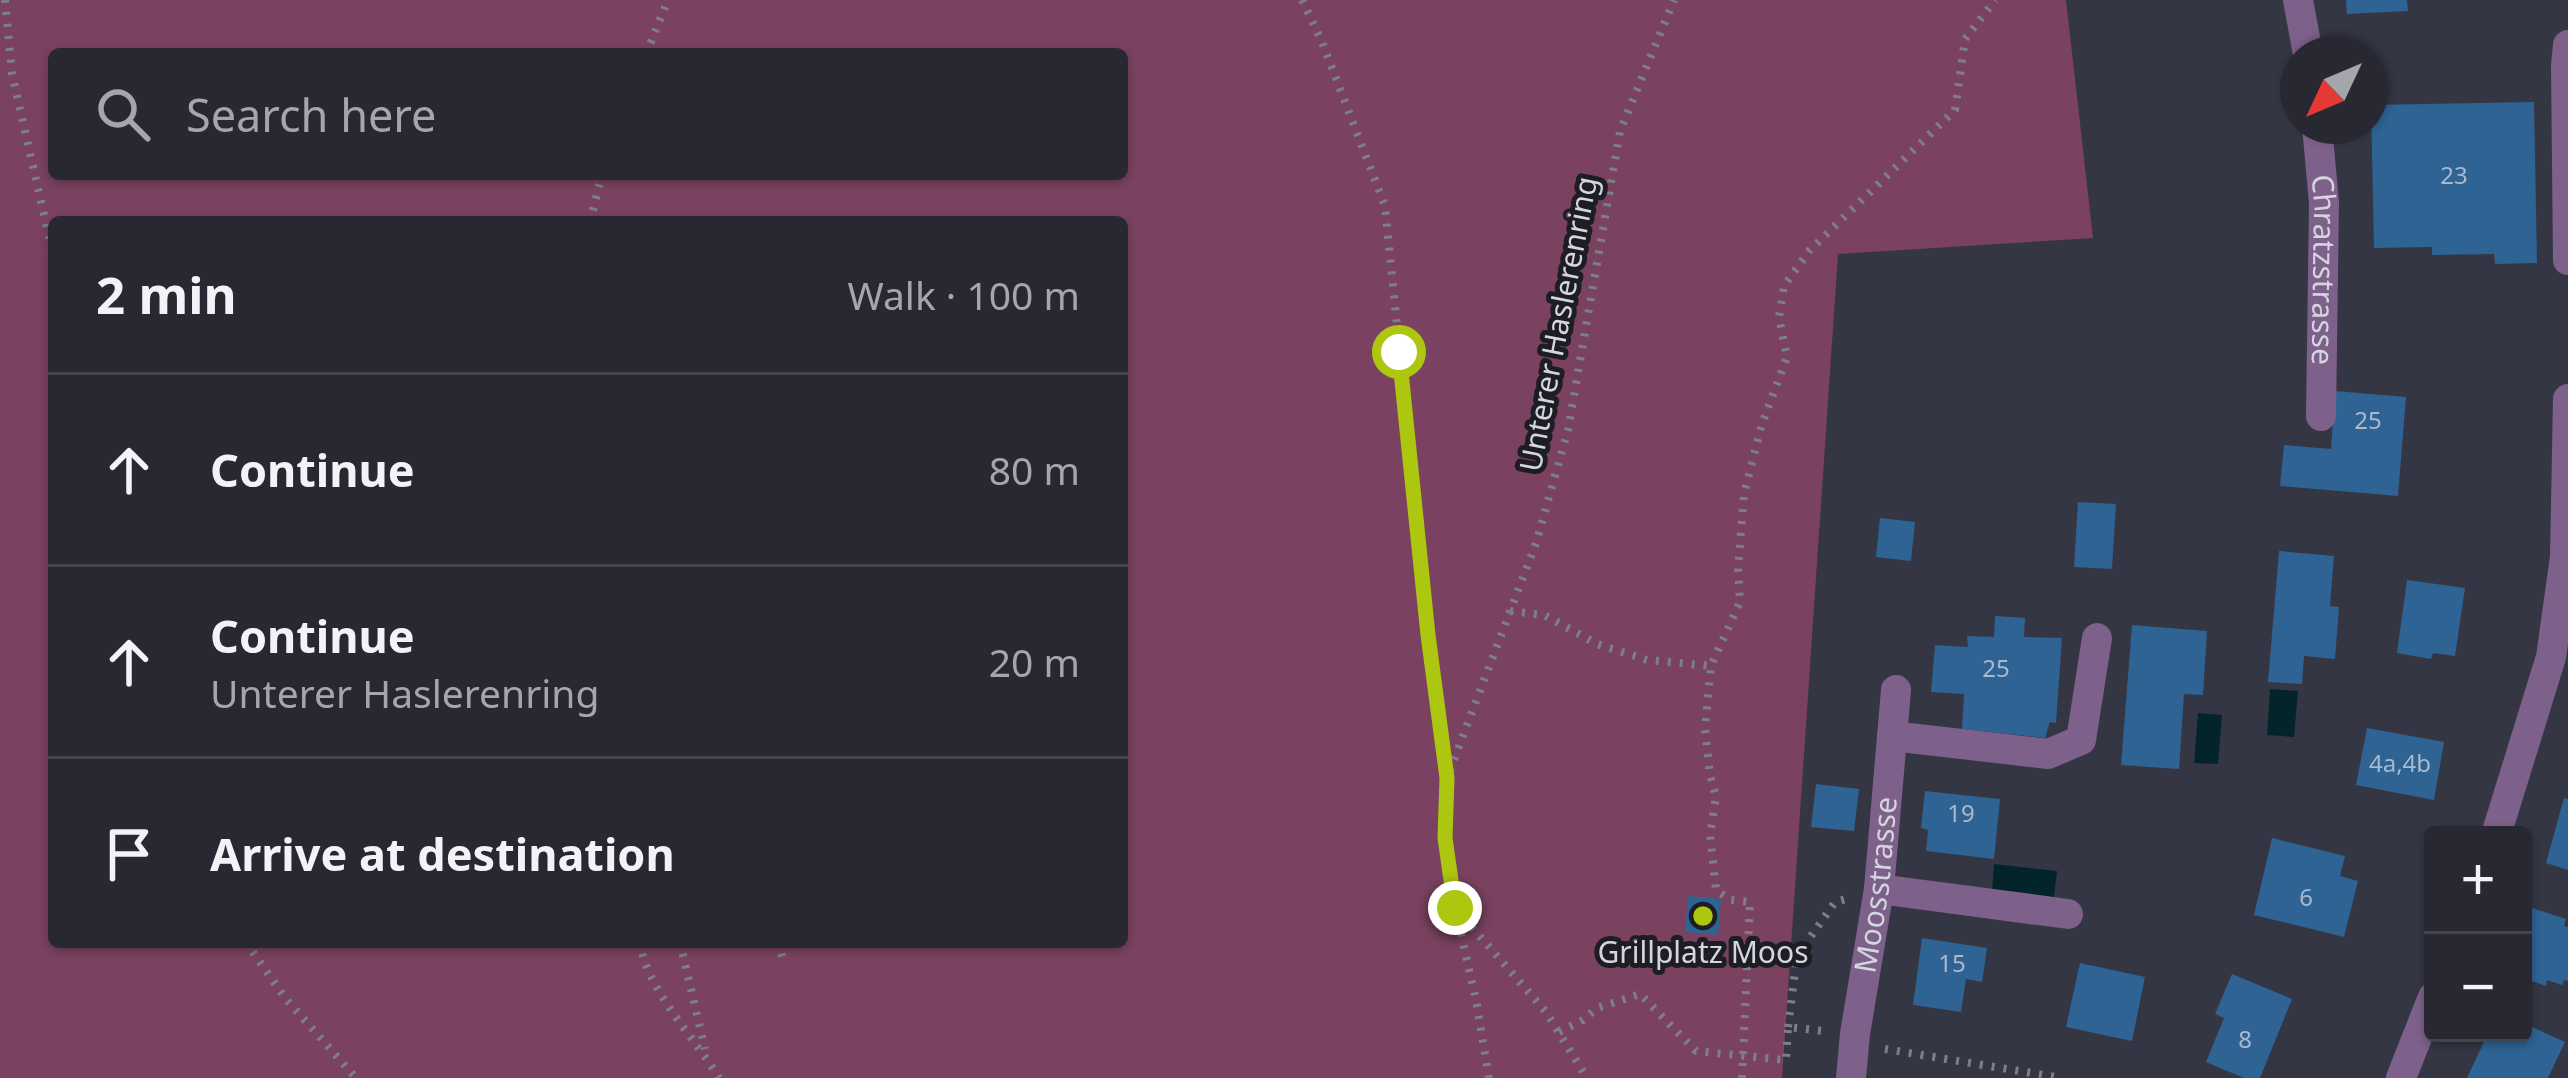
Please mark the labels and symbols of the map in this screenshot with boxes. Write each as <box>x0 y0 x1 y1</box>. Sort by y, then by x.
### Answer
north arrow <box>2280 36 2388 144</box>
house number: 23 <box>2440 158 2468 191</box>
street label: Chratzstrasse <box>2302 172 2347 365</box>
street label: Unterer Haslerenring <box>1509 173 1606 475</box>
route start <box>1372 325 1426 379</box>
house number: 25 <box>2354 403 2382 436</box>
house number: 25 <box>1982 651 2010 684</box>
house number: 4a,4b <box>2369 746 2431 779</box>
street label: Moosstrasse <box>1843 795 1906 976</box>
house number: 19 <box>1947 796 1975 829</box>
house number: 6 <box>2299 880 2313 913</box>
route end <box>1428 881 1482 935</box>
marker: Grillplatz Moos <box>1690 903 1716 929</box>
place label: Grillplatz Moos <box>1597 931 1809 972</box>
house number: 15 <box>1938 946 1966 979</box>
house number: 8 <box>2238 1022 2252 1055</box>

